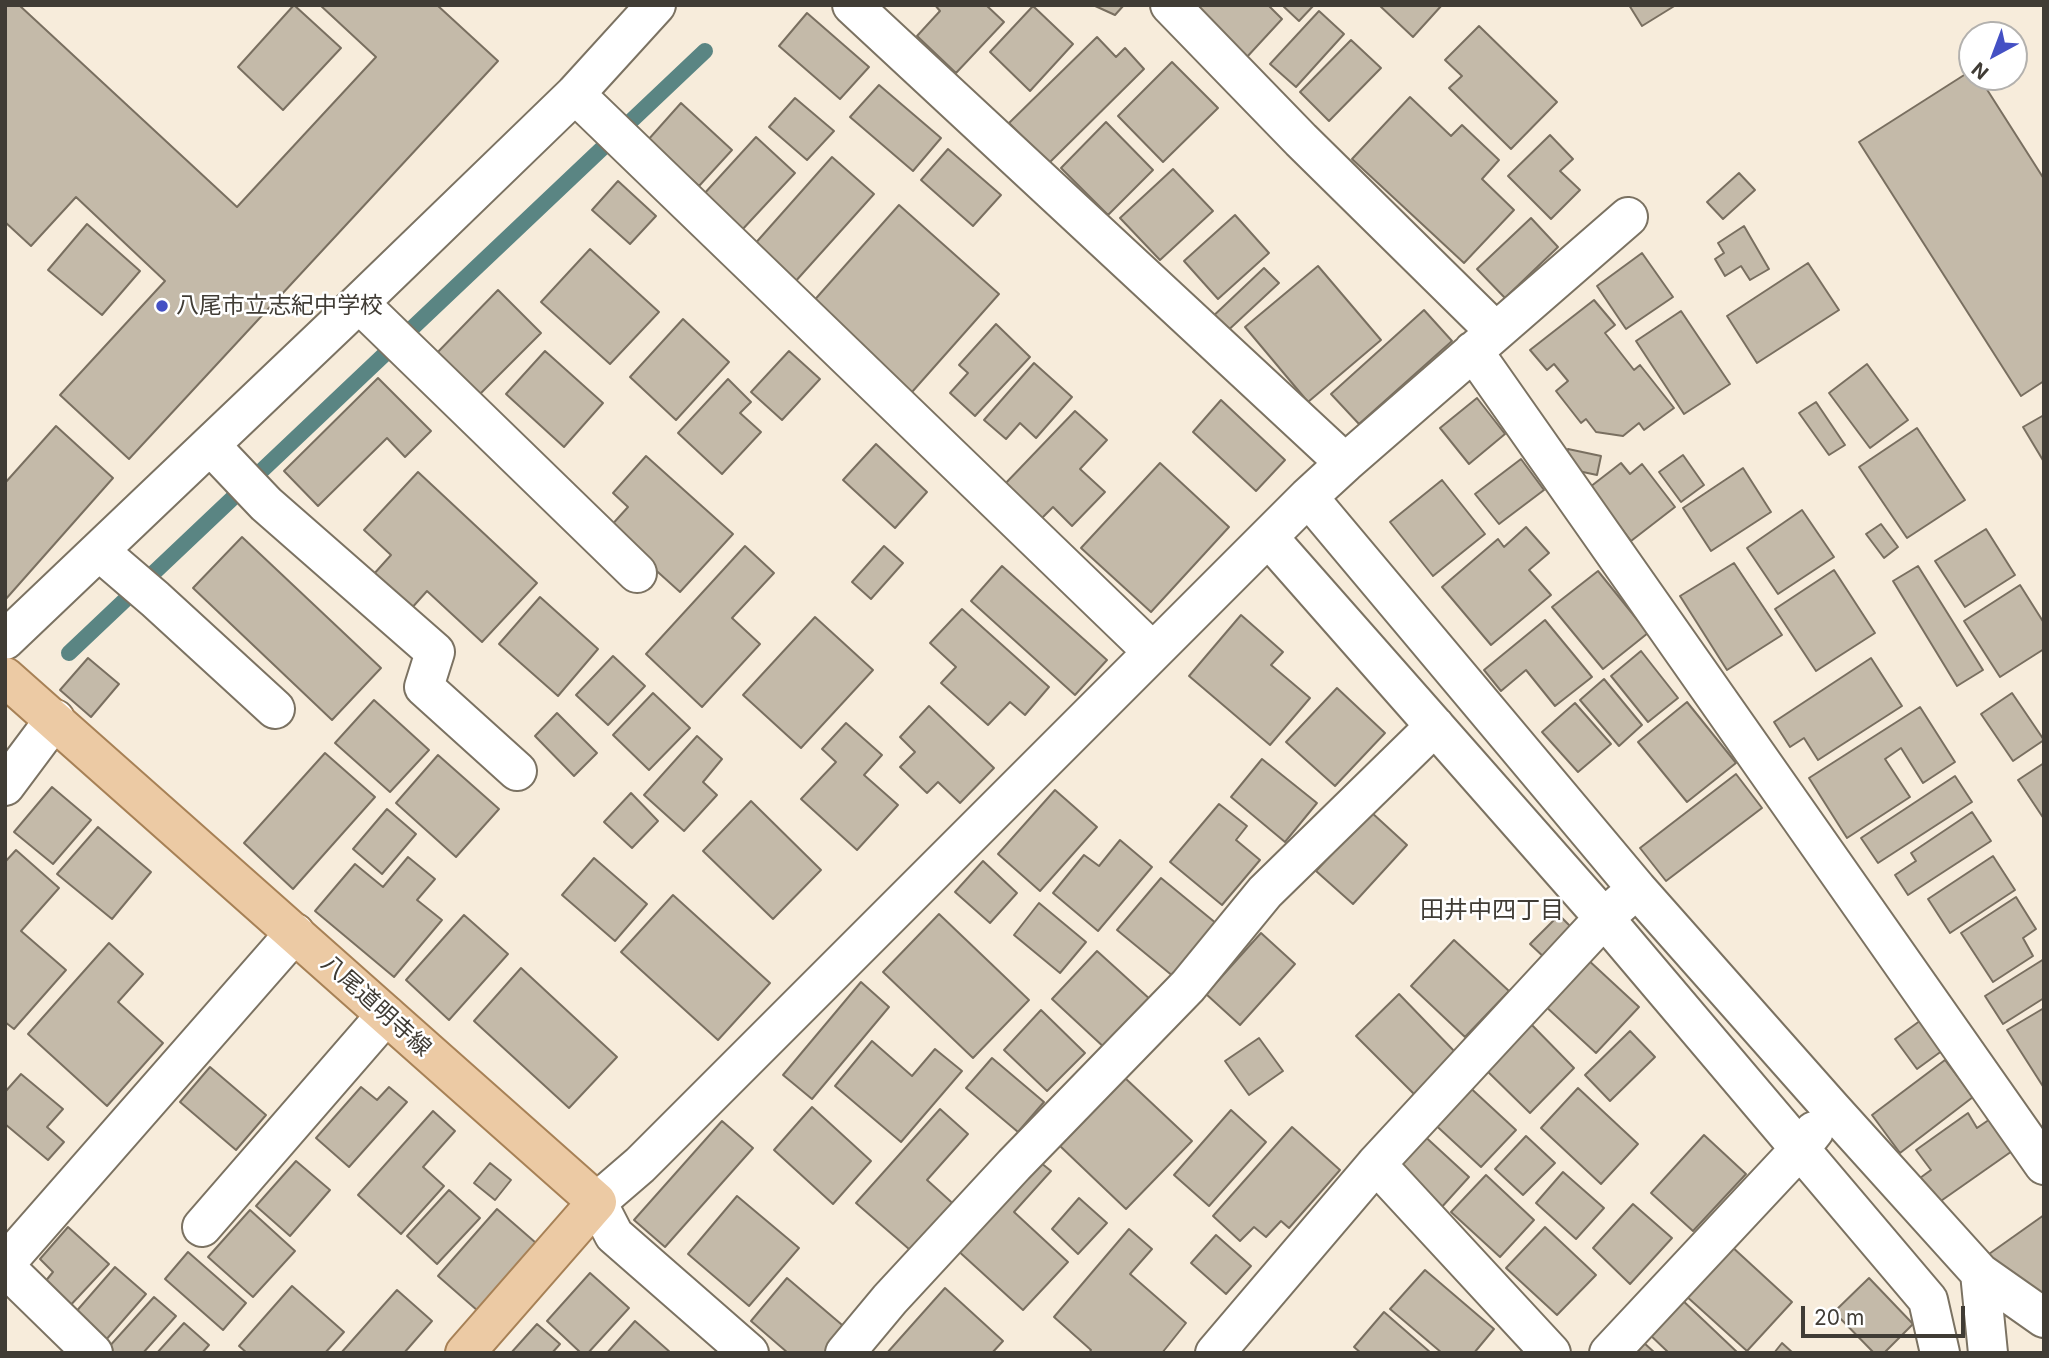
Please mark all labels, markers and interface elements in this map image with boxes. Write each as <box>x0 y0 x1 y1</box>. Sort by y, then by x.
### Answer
north arrow <box>1958 21 2028 91</box>
text: N <box>1967 57 1993 84</box>
place label: 八尾市立志紀中学校 <box>176 292 383 320</box>
marker: 八尾市立志紀中学校 <box>154 298 170 314</box>
district label: 田井中四丁目 <box>1420 897 1564 925</box>
street label: 八尾道明寺線 <box>315 950 437 1062</box>
scale bar <box>1804 1292 1968 1336</box>
text: 20 m <box>1814 1305 1864 1330</box>

